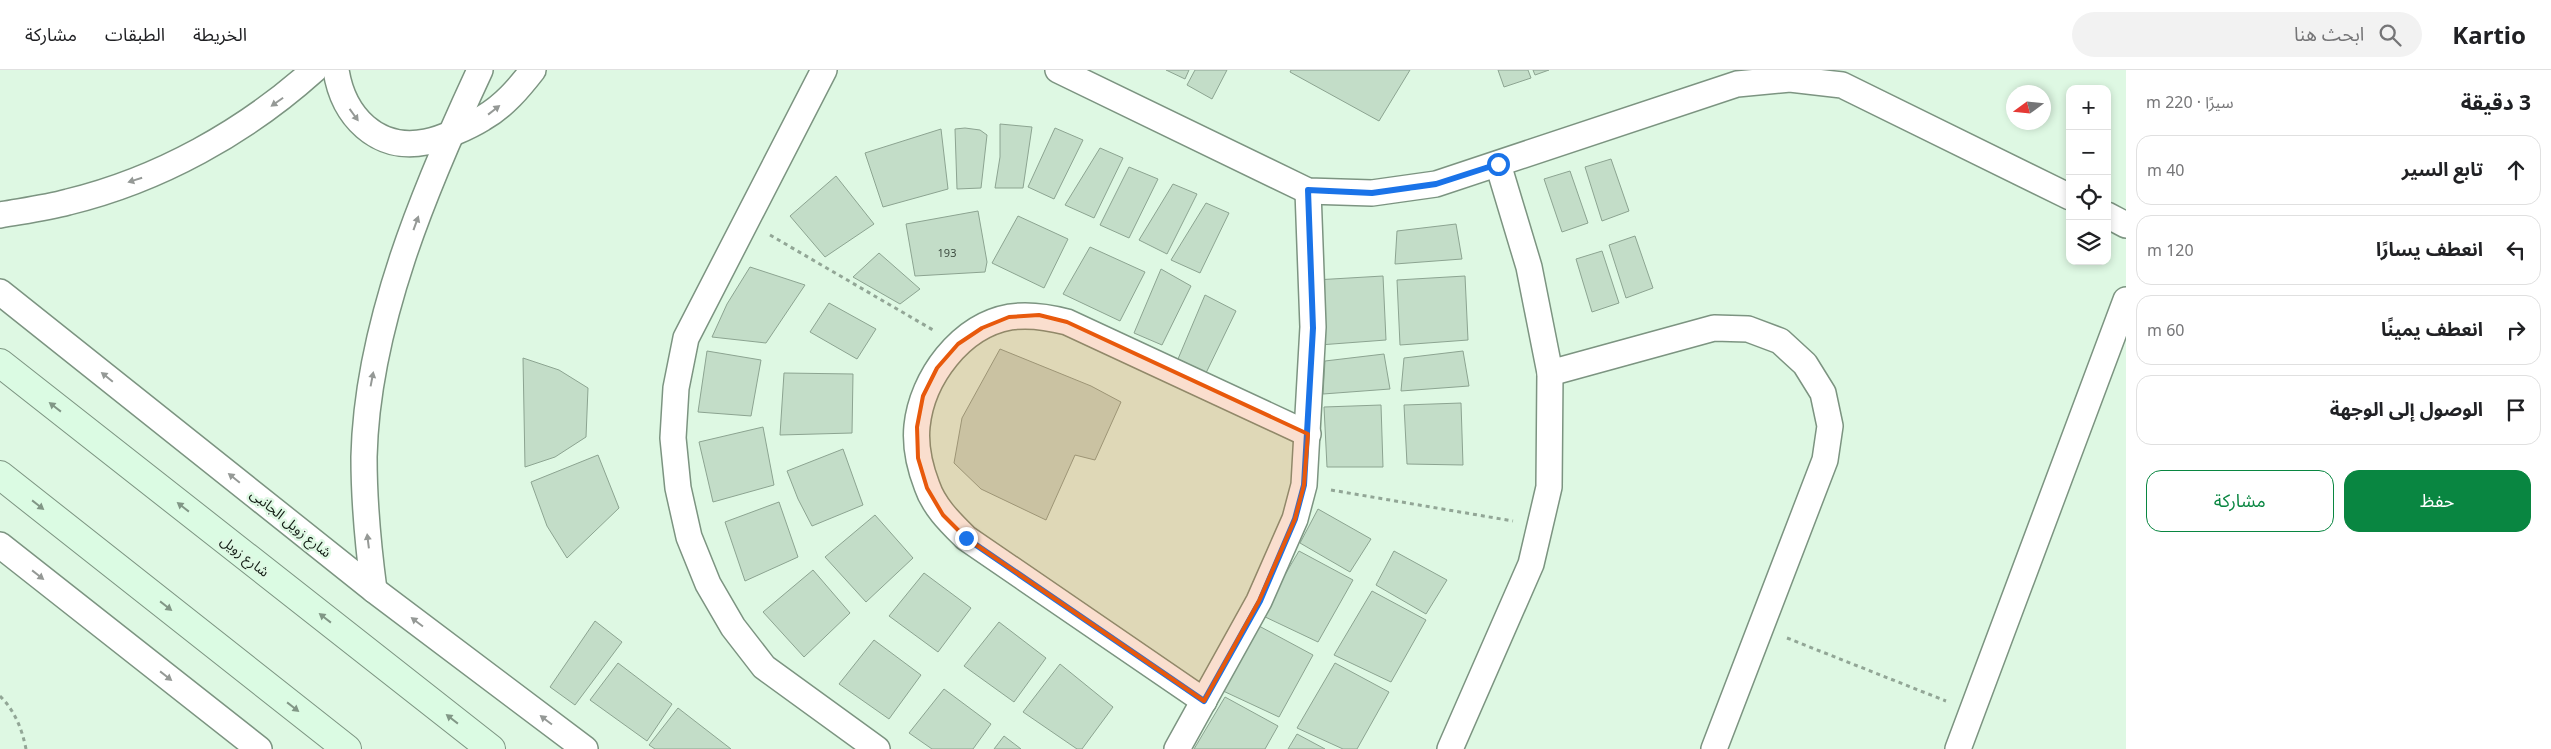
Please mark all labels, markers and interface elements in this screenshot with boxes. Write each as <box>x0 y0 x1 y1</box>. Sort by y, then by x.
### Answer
search box <box>2072 12 2422 57</box>
text: Kartio <box>2452 18 2526 51</box>
text: ابحث هنا <box>2294 21 2364 47</box>
icon: search <box>2376 21 2404 49</box>
text: مشاركة <box>25 22 77 46</box>
text: الطبقات <box>105 22 165 46</box>
text: الخريطة <box>193 22 247 46</box>
north arrow <box>2006 85 2051 130</box>
map controls <box>2066 85 2111 265</box>
button: + <box>2066 85 2111 130</box>
text: 3 دقيقة <box>2461 88 2531 116</box>
text: سيرًا · 220 m <box>2146 91 2233 113</box>
one-way arrow <box>270 97 284 107</box>
one-way arrow <box>487 104 500 115</box>
one-way arrow <box>348 108 359 121</box>
button: − <box>2066 130 2111 175</box>
route start <box>1487 153 1510 176</box>
text: تابع السير <box>2402 156 2483 182</box>
icon: ahead <box>2502 156 2530 184</box>
text: 40 m <box>2147 159 2184 181</box>
button: locate <box>2066 175 2111 220</box>
one-way arrow <box>128 177 143 184</box>
one-way arrow <box>412 215 420 230</box>
button: layers <box>2066 220 2111 265</box>
text: انعطف يسارًا <box>2376 236 2483 262</box>
icon: left <box>2502 236 2530 264</box>
text: 120 m <box>2147 239 2194 261</box>
house number: 193 <box>938 245 956 260</box>
text: انعطف يمينًا <box>2381 316 2483 342</box>
icon: right <box>2502 316 2530 344</box>
text: 60 m <box>2147 319 2184 341</box>
one-way arrow <box>101 371 114 382</box>
one-way arrow <box>369 371 377 387</box>
text: الوصول إلى الوجهة <box>2330 396 2483 422</box>
icon: arrive <box>2502 396 2530 424</box>
one-way arrow <box>49 401 62 412</box>
button: مشاركة <box>2146 470 2334 532</box>
button: حفظ <box>2344 470 2531 532</box>
one-way arrow <box>227 473 241 483</box>
street label: شارع زويل الجانبى <box>246 484 336 563</box>
one-way arrow <box>31 500 44 511</box>
one-way arrow <box>177 502 190 513</box>
route end <box>955 527 978 550</box>
street label: شارع زويل <box>216 531 274 582</box>
one-way arrow <box>364 533 372 549</box>
one-way arrow <box>31 569 44 580</box>
one-way arrow <box>159 600 172 611</box>
one-way arrow <box>318 613 331 624</box>
one-way arrow <box>411 616 424 627</box>
one-way arrow <box>159 670 172 681</box>
one-way arrow <box>287 701 300 712</box>
one-way arrow <box>446 713 459 724</box>
one-way arrow <box>540 714 553 725</box>

